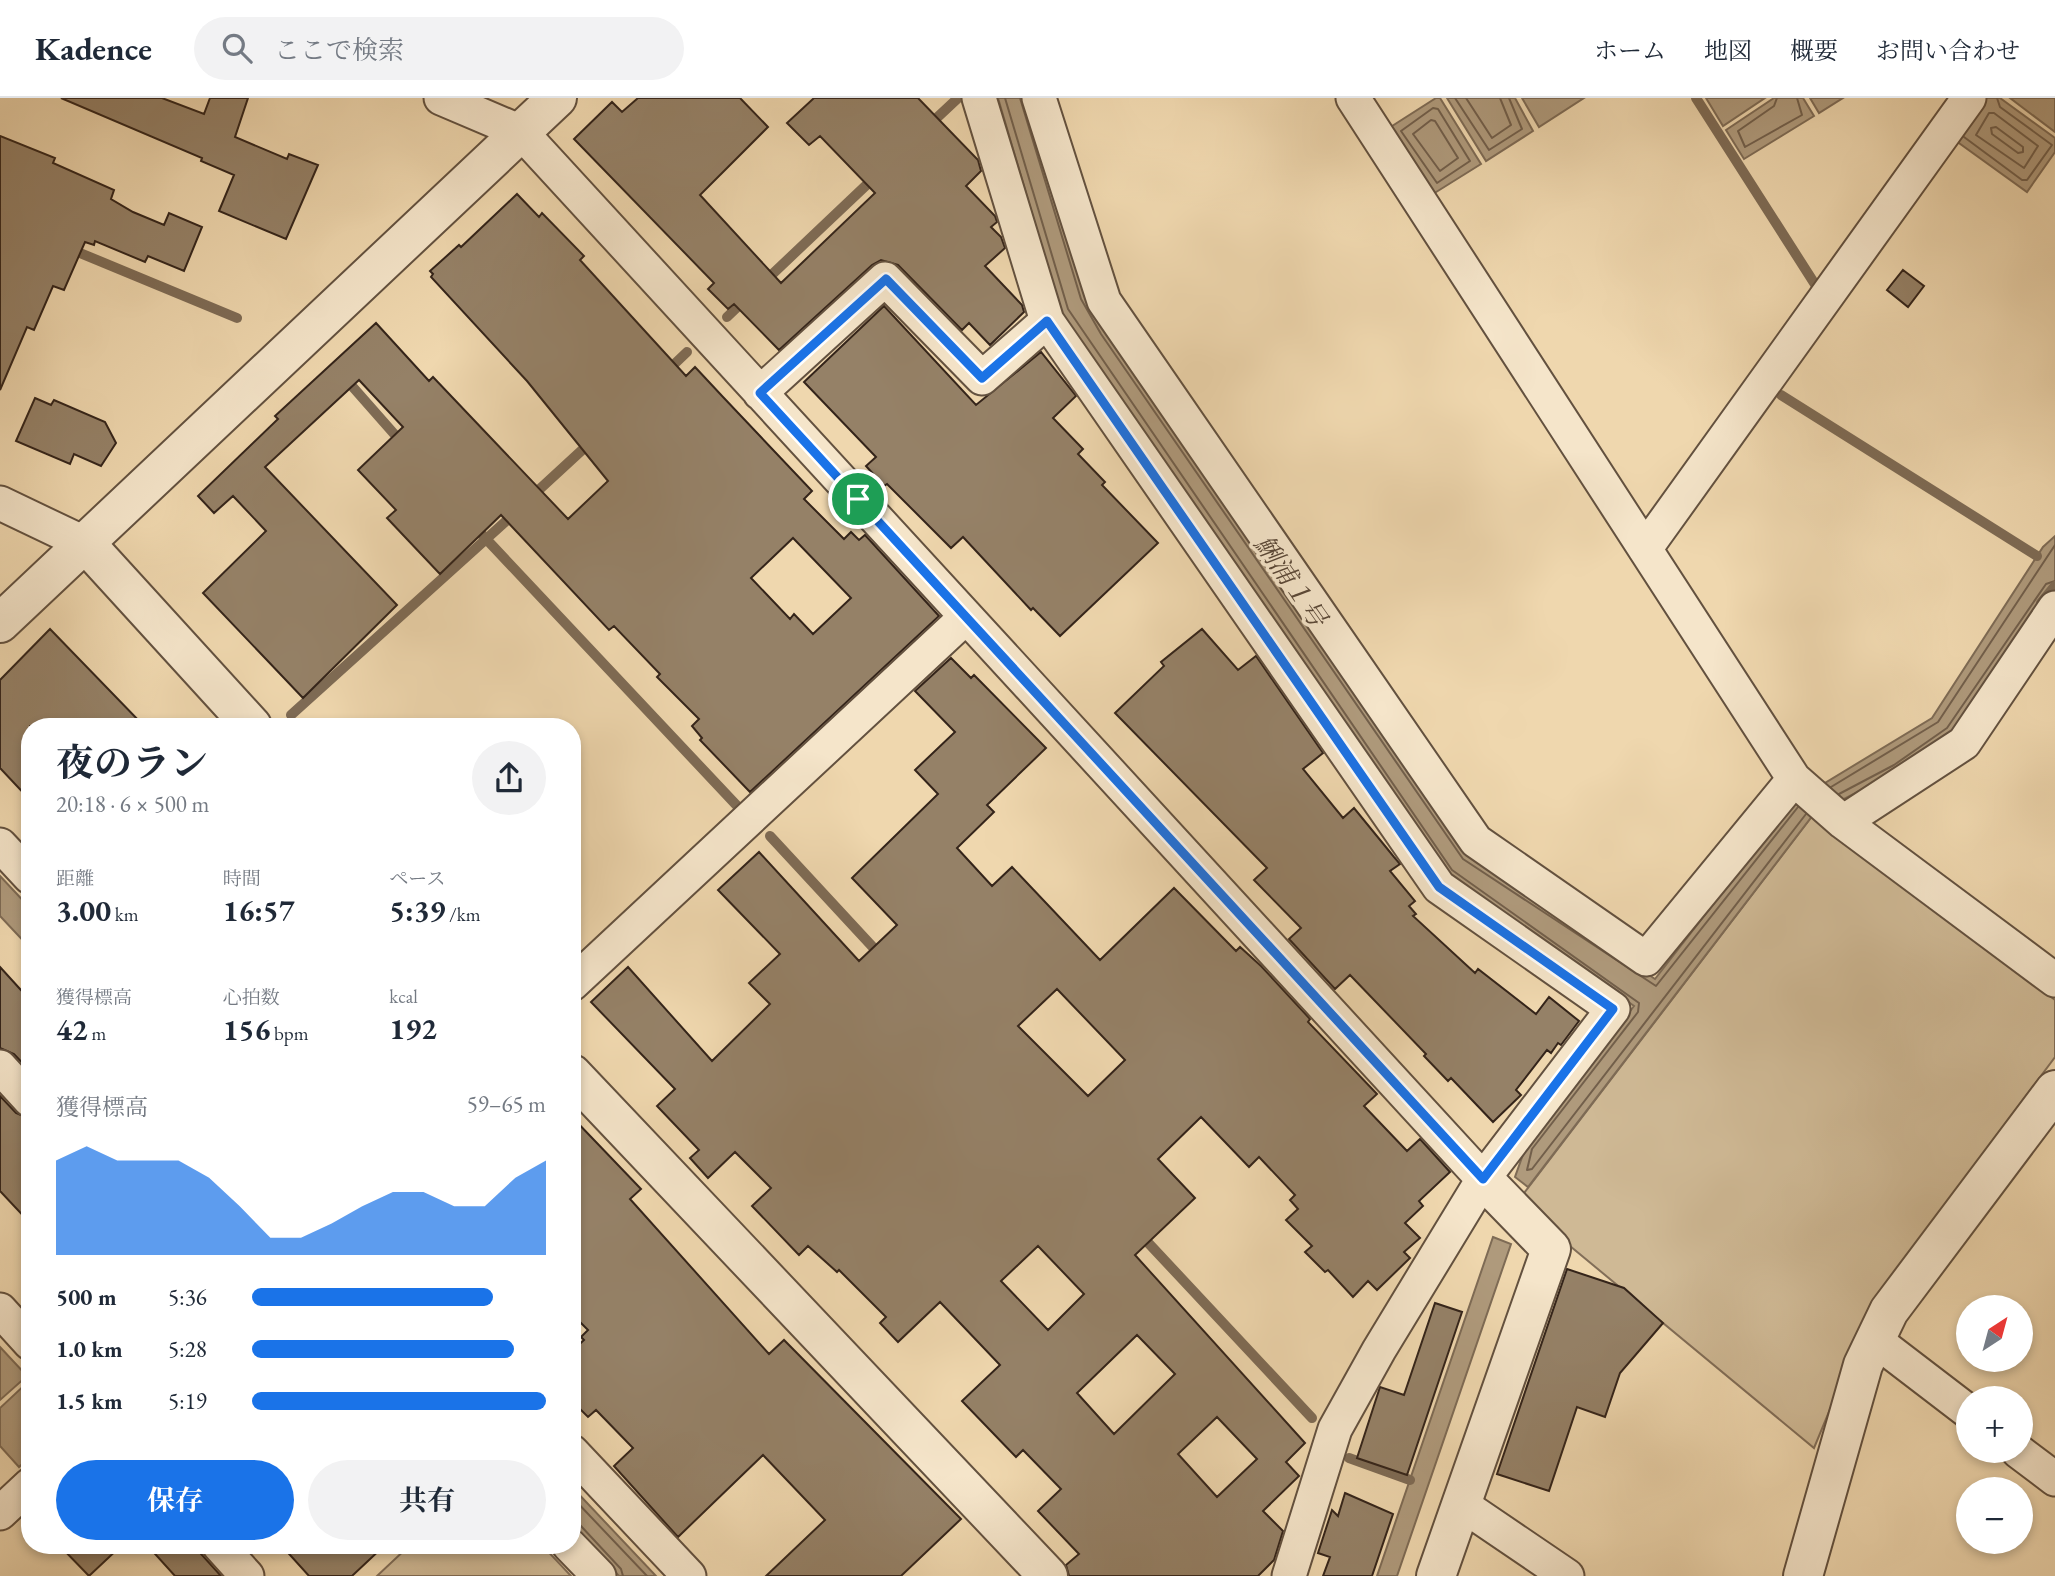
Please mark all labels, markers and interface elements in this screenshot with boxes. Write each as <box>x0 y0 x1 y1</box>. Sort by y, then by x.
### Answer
search box <box>194 17 684 80</box>
text: Kadence <box>35 27 152 70</box>
icon: search <box>218 29 256 67</box>
text: ここで検索 <box>274 33 404 67</box>
text: ホーム <box>1594 35 1666 66</box>
text: 地図 <box>1704 35 1752 66</box>
text: 概要 <box>1790 35 1838 66</box>
text: お問い合わせ <box>1876 35 2020 66</box>
pin <box>828 469 888 529</box>
icon: arrive <box>839 480 877 518</box>
water label: 鯏浦１号 <box>1247 529 1336 635</box>
text: 夜のラン <box>56 738 208 787</box>
button: share <box>472 741 546 815</box>
text: 20:18 · 6 × 500 m <box>56 789 209 819</box>
text: 距離 <box>56 866 94 891</box>
text: 時間 <box>223 866 261 891</box>
text: ペース <box>389 866 445 891</box>
text: 3.00 <box>56 891 111 930</box>
text: 16:57 <box>223 891 295 930</box>
text: 5:39 <box>389 891 445 930</box>
text: km <box>111 902 139 927</box>
text: /km <box>445 902 480 927</box>
text: kcal <box>389 984 418 1009</box>
text: 獲得標高 <box>56 985 132 1010</box>
text: 心拍数 <box>223 985 280 1010</box>
text: 192 <box>389 1009 437 1048</box>
text: 42 <box>56 1010 88 1049</box>
text: 156 <box>223 1010 270 1049</box>
text: m <box>88 1021 106 1046</box>
text: bpm <box>270 1021 309 1046</box>
text: 59–65 m <box>467 1089 546 1119</box>
text: 獲得標高 <box>56 1092 148 1122</box>
text: 500 m <box>56 1282 117 1312</box>
text: 5:36 <box>168 1282 207 1312</box>
north arrow <box>1956 1295 2034 1372</box>
map controls <box>1956 1295 2033 1554</box>
text: 1.0 km <box>56 1334 123 1364</box>
text: 5:28 <box>168 1334 207 1364</box>
text: 1.5 km <box>56 1386 123 1416</box>
text: 5:19 <box>168 1386 207 1416</box>
button: + <box>1956 1386 2033 1463</box>
button: 保存 <box>56 1460 294 1540</box>
button: 共有 <box>308 1460 546 1540</box>
button: − <box>1956 1477 2033 1554</box>

